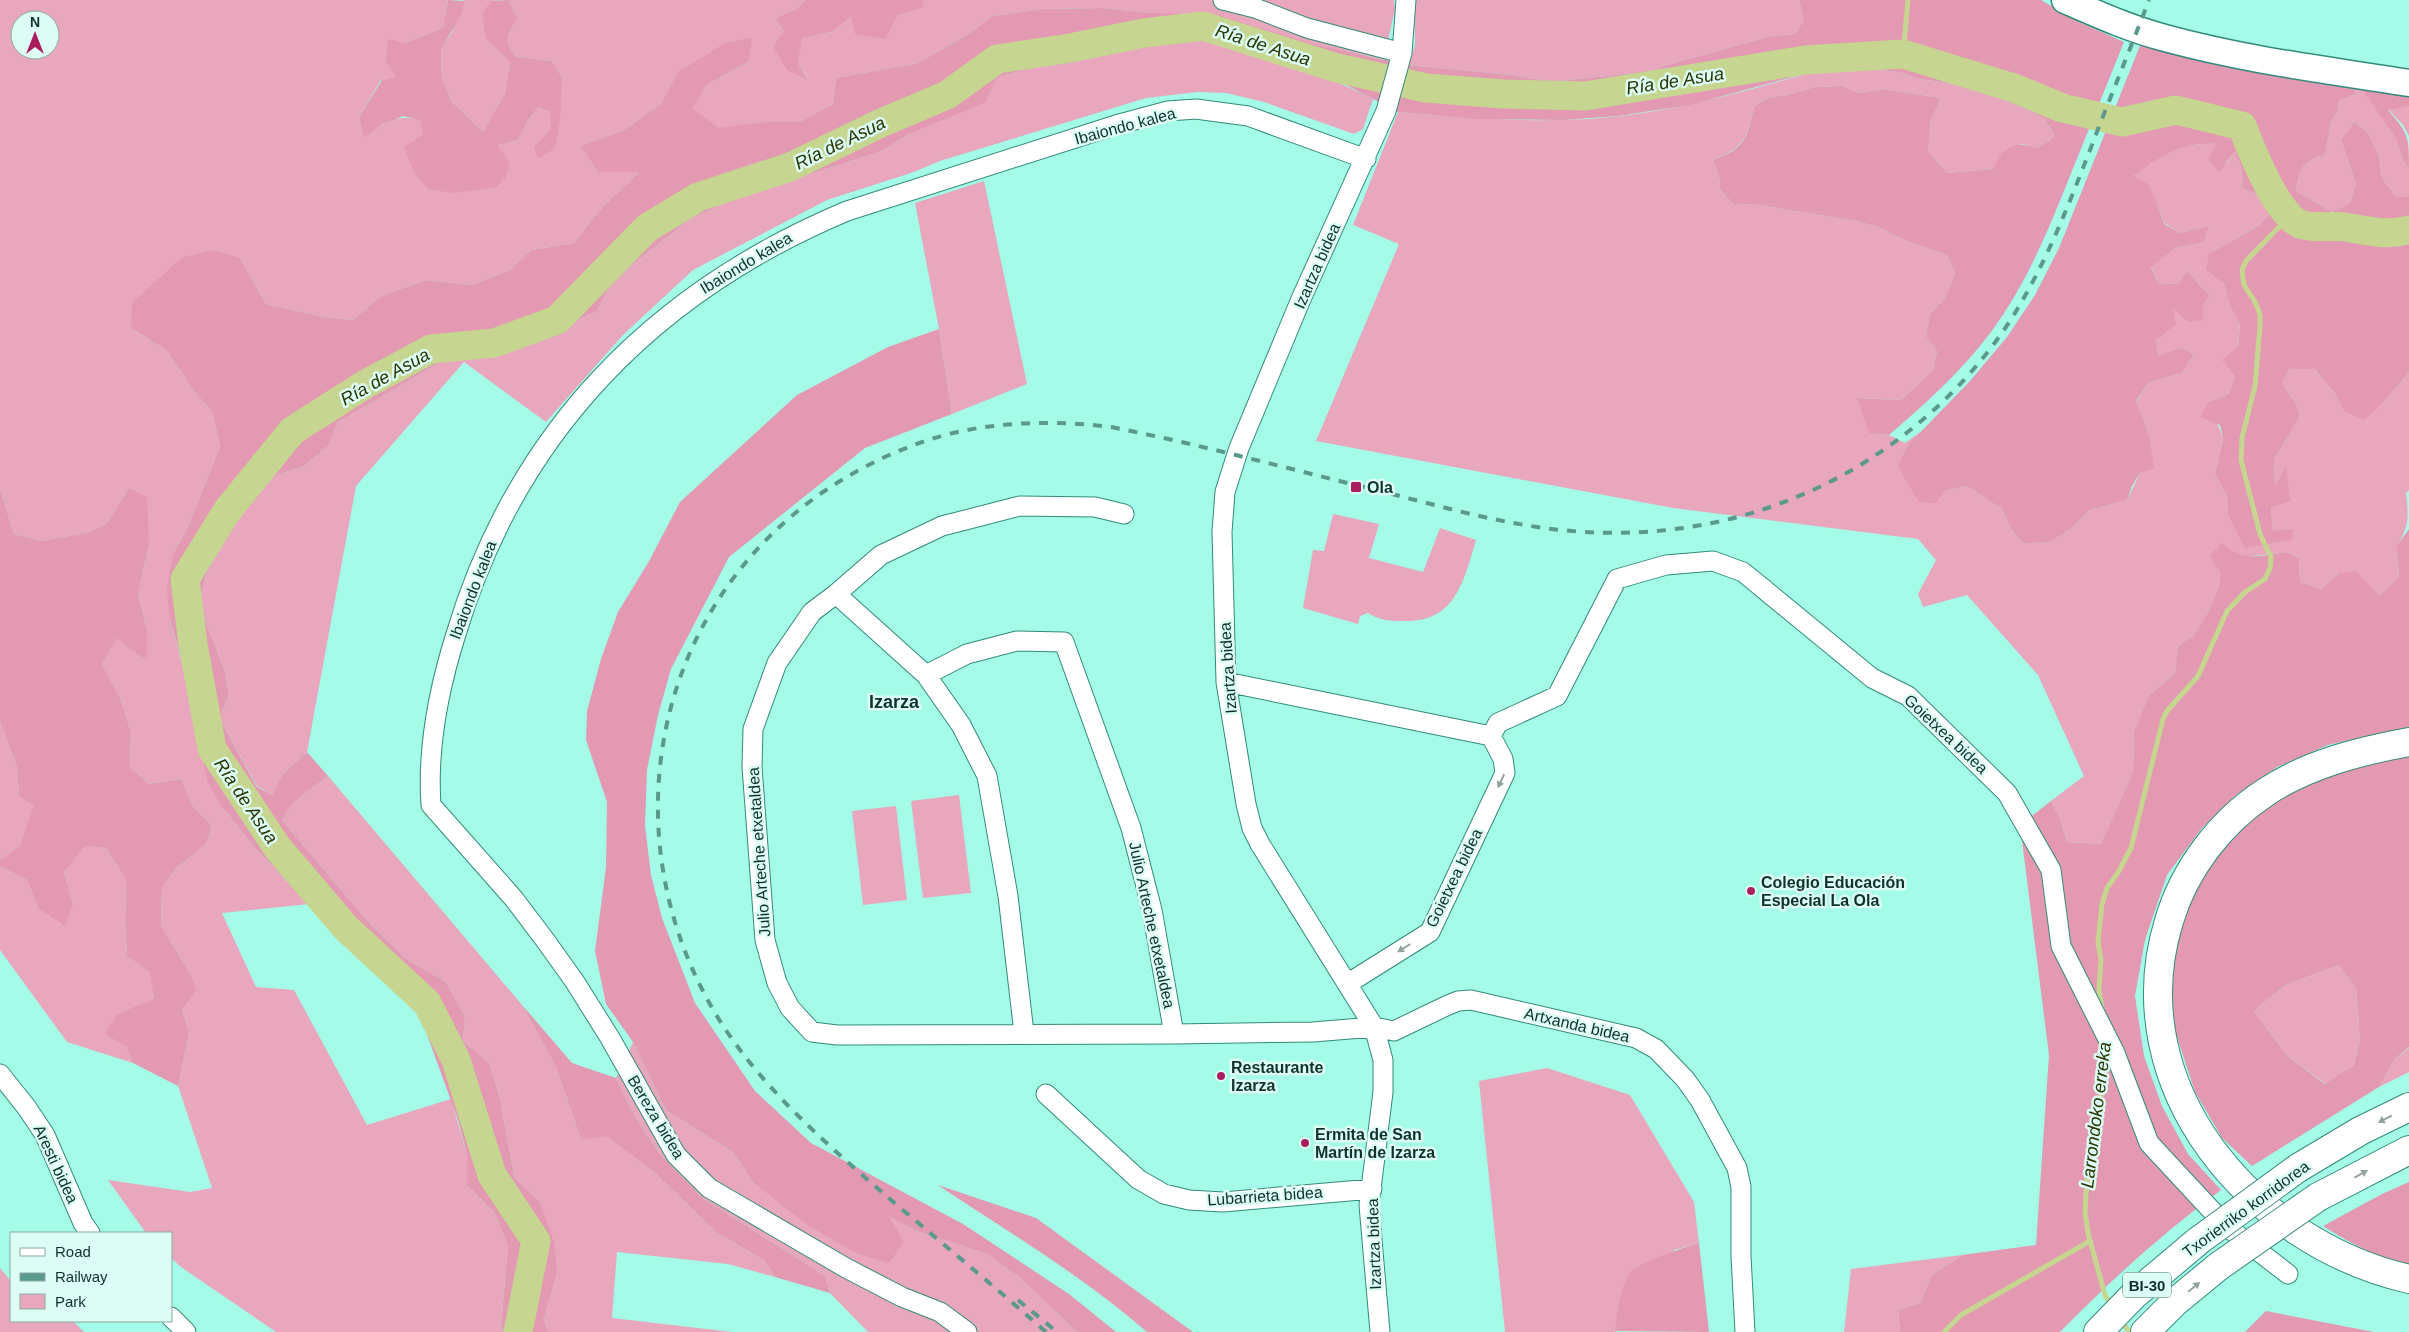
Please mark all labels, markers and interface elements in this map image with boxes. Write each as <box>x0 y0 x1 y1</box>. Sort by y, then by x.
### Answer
north arrow <box>10 10 60 60</box>
text: N <box>30 14 40 30</box>
water label: Ría de Asua <box>1213 20 1313 70</box>
water label: Ría de Asua <box>1625 63 1725 99</box>
street label: Ibaiondo kalea <box>1073 104 1178 148</box>
water label: Ría de Asua <box>791 112 889 174</box>
street label: Izartza bidea <box>1291 221 1343 311</box>
street label: Ibaiondo kalea <box>697 229 795 297</box>
water label: Ría de Asua <box>337 344 433 410</box>
place label: Ola <box>1367 479 1393 496</box>
marker: Ola <box>1349 480 1363 494</box>
street label: Ibaiondo kalea <box>446 538 500 642</box>
street label: Izartza bidea <box>1216 622 1240 714</box>
street label: Goietxea bidea <box>1901 691 1991 777</box>
district label: Izarza <box>869 692 920 712</box>
water label: Ría de Asua <box>210 755 282 847</box>
street label: Julio Arteche etxetaldea <box>745 767 773 937</box>
one-way arrow <box>1497 774 1505 788</box>
street label: Goietxea bidea <box>1423 826 1485 930</box>
street label: Julio Arteche etxetaldea <box>1126 840 1178 1010</box>
place label: Colegio Educación Especial La Ola <box>1761 874 1905 909</box>
marker: Colegio Educación Especial La Ola <box>1745 885 1757 897</box>
one-way arrow <box>1397 943 1410 953</box>
street label: Artxanda bidea <box>1523 1005 1631 1045</box>
water label: Larrondoko erreka <box>2077 1041 2115 1189</box>
place label: Restaurante Izarza <box>1231 1059 1324 1094</box>
marker: Restaurante Izarza <box>1215 1070 1227 1082</box>
street label: Bereza bidea <box>624 1072 688 1162</box>
one-way arrow <box>2378 1115 2392 1123</box>
street label: Aresti bidea <box>30 1122 82 1206</box>
place label: Ermita de San Martín de Izarza <box>1315 1126 1435 1161</box>
marker: Ermita de San Martín de Izarza <box>1299 1137 1311 1149</box>
street label: Txorierriko korridorea <box>2179 1157 2313 1261</box>
one-way arrow <box>2354 1169 2368 1178</box>
street label: Lubarrieta bidea <box>1207 1183 1323 1209</box>
street label: Izartza bidea <box>1364 1198 1384 1290</box>
legend <box>10 1232 172 1322</box>
text: Road <box>55 1243 91 1260</box>
text: Railway <box>55 1268 108 1285</box>
road number: BI-30 <box>2123 1272 2171 1298</box>
one-way arrow <box>2187 1281 2200 1292</box>
text: Park <box>55 1293 86 1310</box>

